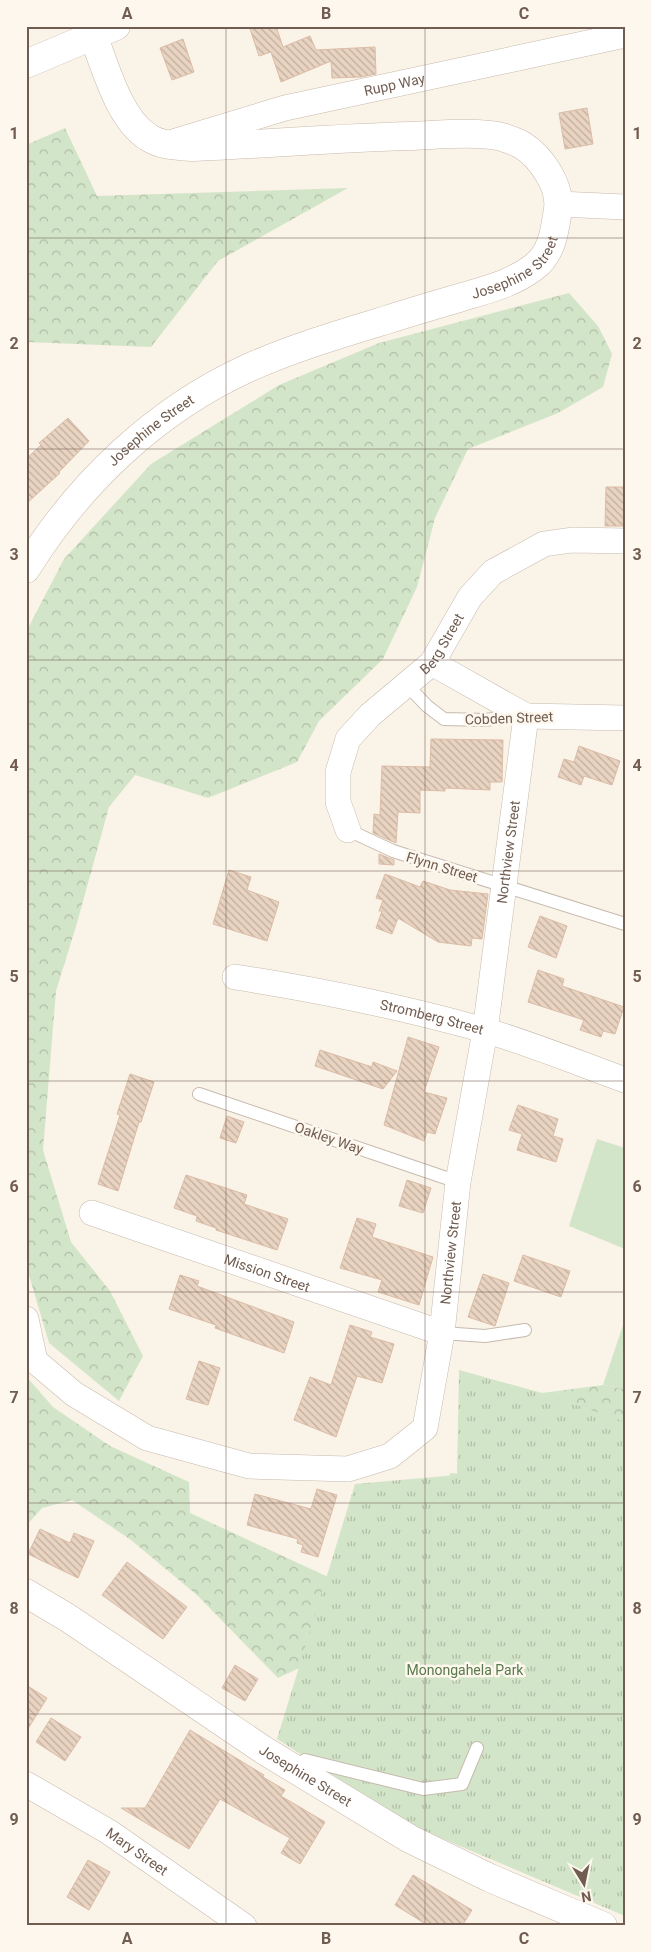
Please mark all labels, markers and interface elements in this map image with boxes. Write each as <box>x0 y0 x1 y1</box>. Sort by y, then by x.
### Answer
text: A <box>122 4 133 23</box>
text: B <box>321 4 331 23</box>
text: C <box>519 4 529 23</box>
street label: Rupp Way <box>363 70 427 99</box>
text: 1 <box>9 124 19 143</box>
text: 1 <box>632 124 642 143</box>
street label: Josephine Street <box>469 234 561 302</box>
text: 2 <box>9 334 19 353</box>
text: 2 <box>632 334 642 353</box>
street label: Josephine Street <box>105 391 197 469</box>
text: 3 <box>9 545 19 564</box>
text: 3 <box>632 545 642 564</box>
street label: Berg Street <box>417 610 467 678</box>
street label: Cobden Street <box>465 708 554 728</box>
text: 4 <box>9 756 19 775</box>
text: 4 <box>632 756 642 775</box>
street label: Northview Street <box>494 799 523 905</box>
street label: Flynn Street <box>404 849 480 886</box>
text: 5 <box>9 967 19 986</box>
text: 5 <box>632 967 642 986</box>
street label: Stromberg Street <box>379 996 486 1038</box>
street label: Oakley Way <box>293 1119 366 1157</box>
text: 6 <box>9 1177 19 1196</box>
text: 6 <box>632 1177 642 1196</box>
street label: Northview Street <box>437 1200 464 1305</box>
street label: Mission Street <box>222 1251 312 1295</box>
text: 7 <box>9 1388 19 1407</box>
text: 7 <box>632 1388 642 1407</box>
text: 8 <box>9 1599 19 1618</box>
text: 8 <box>632 1599 642 1618</box>
park label: Monongahela Park <box>407 1662 524 1678</box>
street label: Josephine Street <box>256 1742 355 1810</box>
text: 9 <box>9 1810 19 1829</box>
text: 9 <box>632 1810 642 1829</box>
street label: Mary Street <box>103 1824 171 1879</box>
north arrow <box>558 1860 608 1910</box>
text: N <box>580 1888 593 1906</box>
text: A <box>122 1929 133 1948</box>
text: B <box>321 1929 331 1948</box>
text: C <box>519 1929 529 1948</box>

